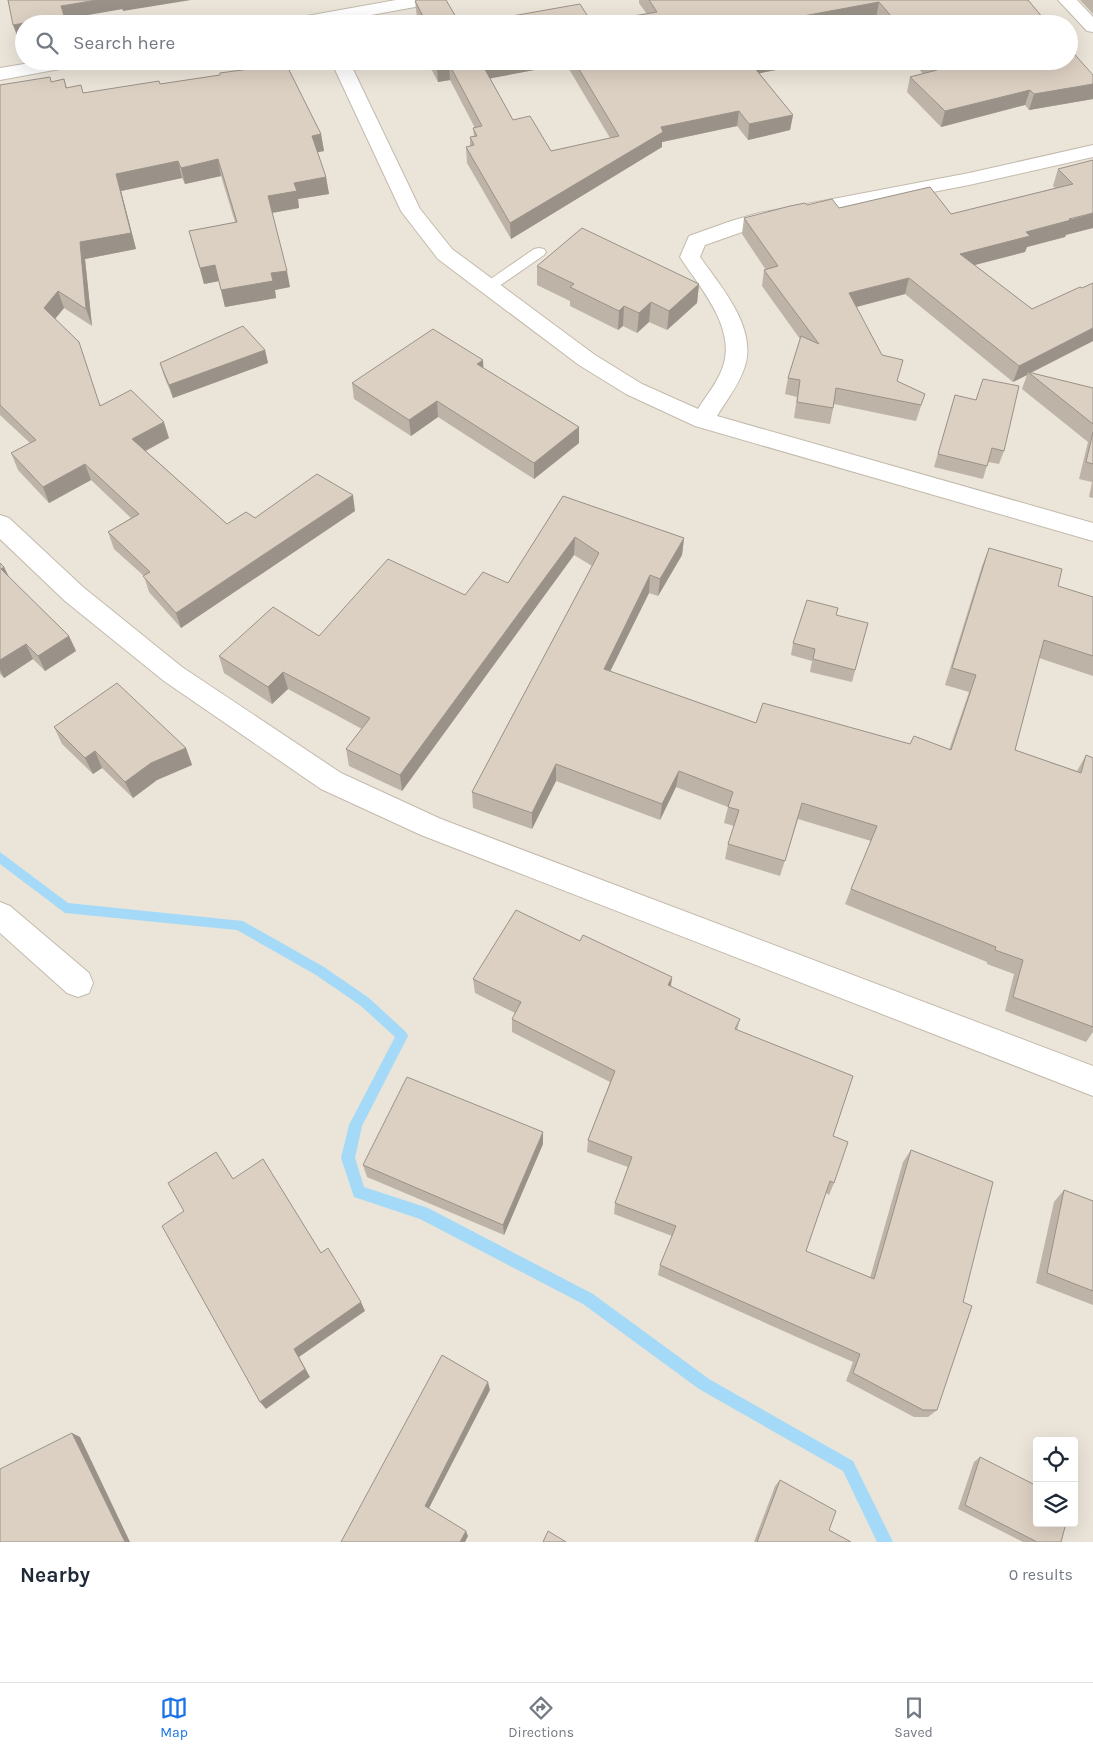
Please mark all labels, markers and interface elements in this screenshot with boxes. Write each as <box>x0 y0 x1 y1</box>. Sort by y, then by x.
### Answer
search box <box>15 15 1078 70</box>
icon: search <box>33 29 61 57</box>
text: Search here <box>73 32 175 54</box>
map controls <box>1033 1437 1078 1527</box>
button: locate <box>1033 1437 1078 1482</box>
button: layers <box>1033 1482 1078 1527</box>
text: Nearby <box>20 1563 90 1587</box>
text: 0 results <box>1009 1565 1073 1584</box>
tab: Map <box>160 1694 188 1741</box>
tab: Directions <box>508 1694 574 1741</box>
tab: Saved <box>894 1694 933 1741</box>

